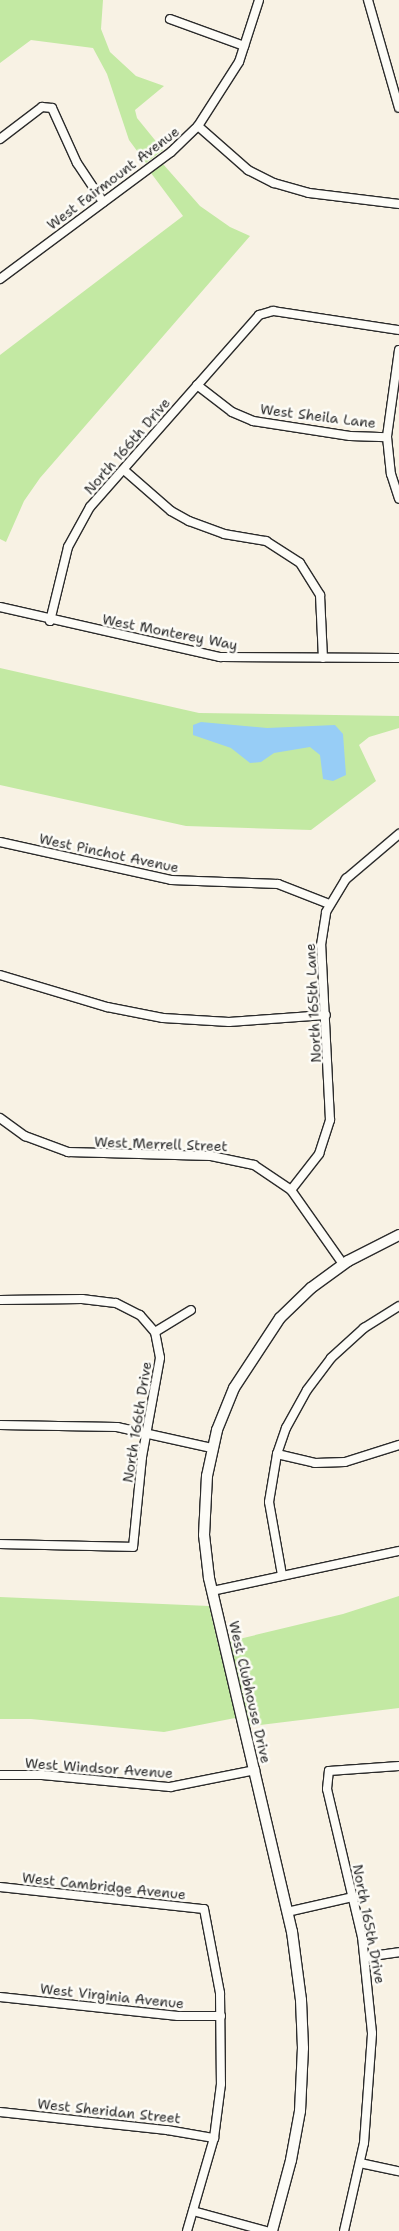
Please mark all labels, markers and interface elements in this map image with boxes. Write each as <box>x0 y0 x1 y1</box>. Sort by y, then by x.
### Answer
street label: West Fairmount Avenue <box>44 123 182 233</box>
street label: North 166th Drive <box>80 394 174 498</box>
street label: West Sheila Lane <box>259 401 377 431</box>
street label: West Monterey Way <box>101 611 239 653</box>
street label: West Pinchot Avenue <box>38 830 180 876</box>
street label: North 165th Lane <box>301 943 325 1063</box>
street label: West Merrell Street <box>94 1133 228 1155</box>
street label: North 166th Drive <box>119 1360 155 1484</box>
street label: West Clubhouse Drive <box>225 1619 275 1765</box>
street label: West Windsor Avenue <box>24 1754 174 1782</box>
street label: North 165th Drive <box>349 1863 389 1985</box>
street label: West Cambridge Avenue <box>21 1869 187 1903</box>
street label: West Virginia Avenue <box>39 1980 185 2012</box>
street label: West Sheridan Street <box>36 2095 182 2127</box>

